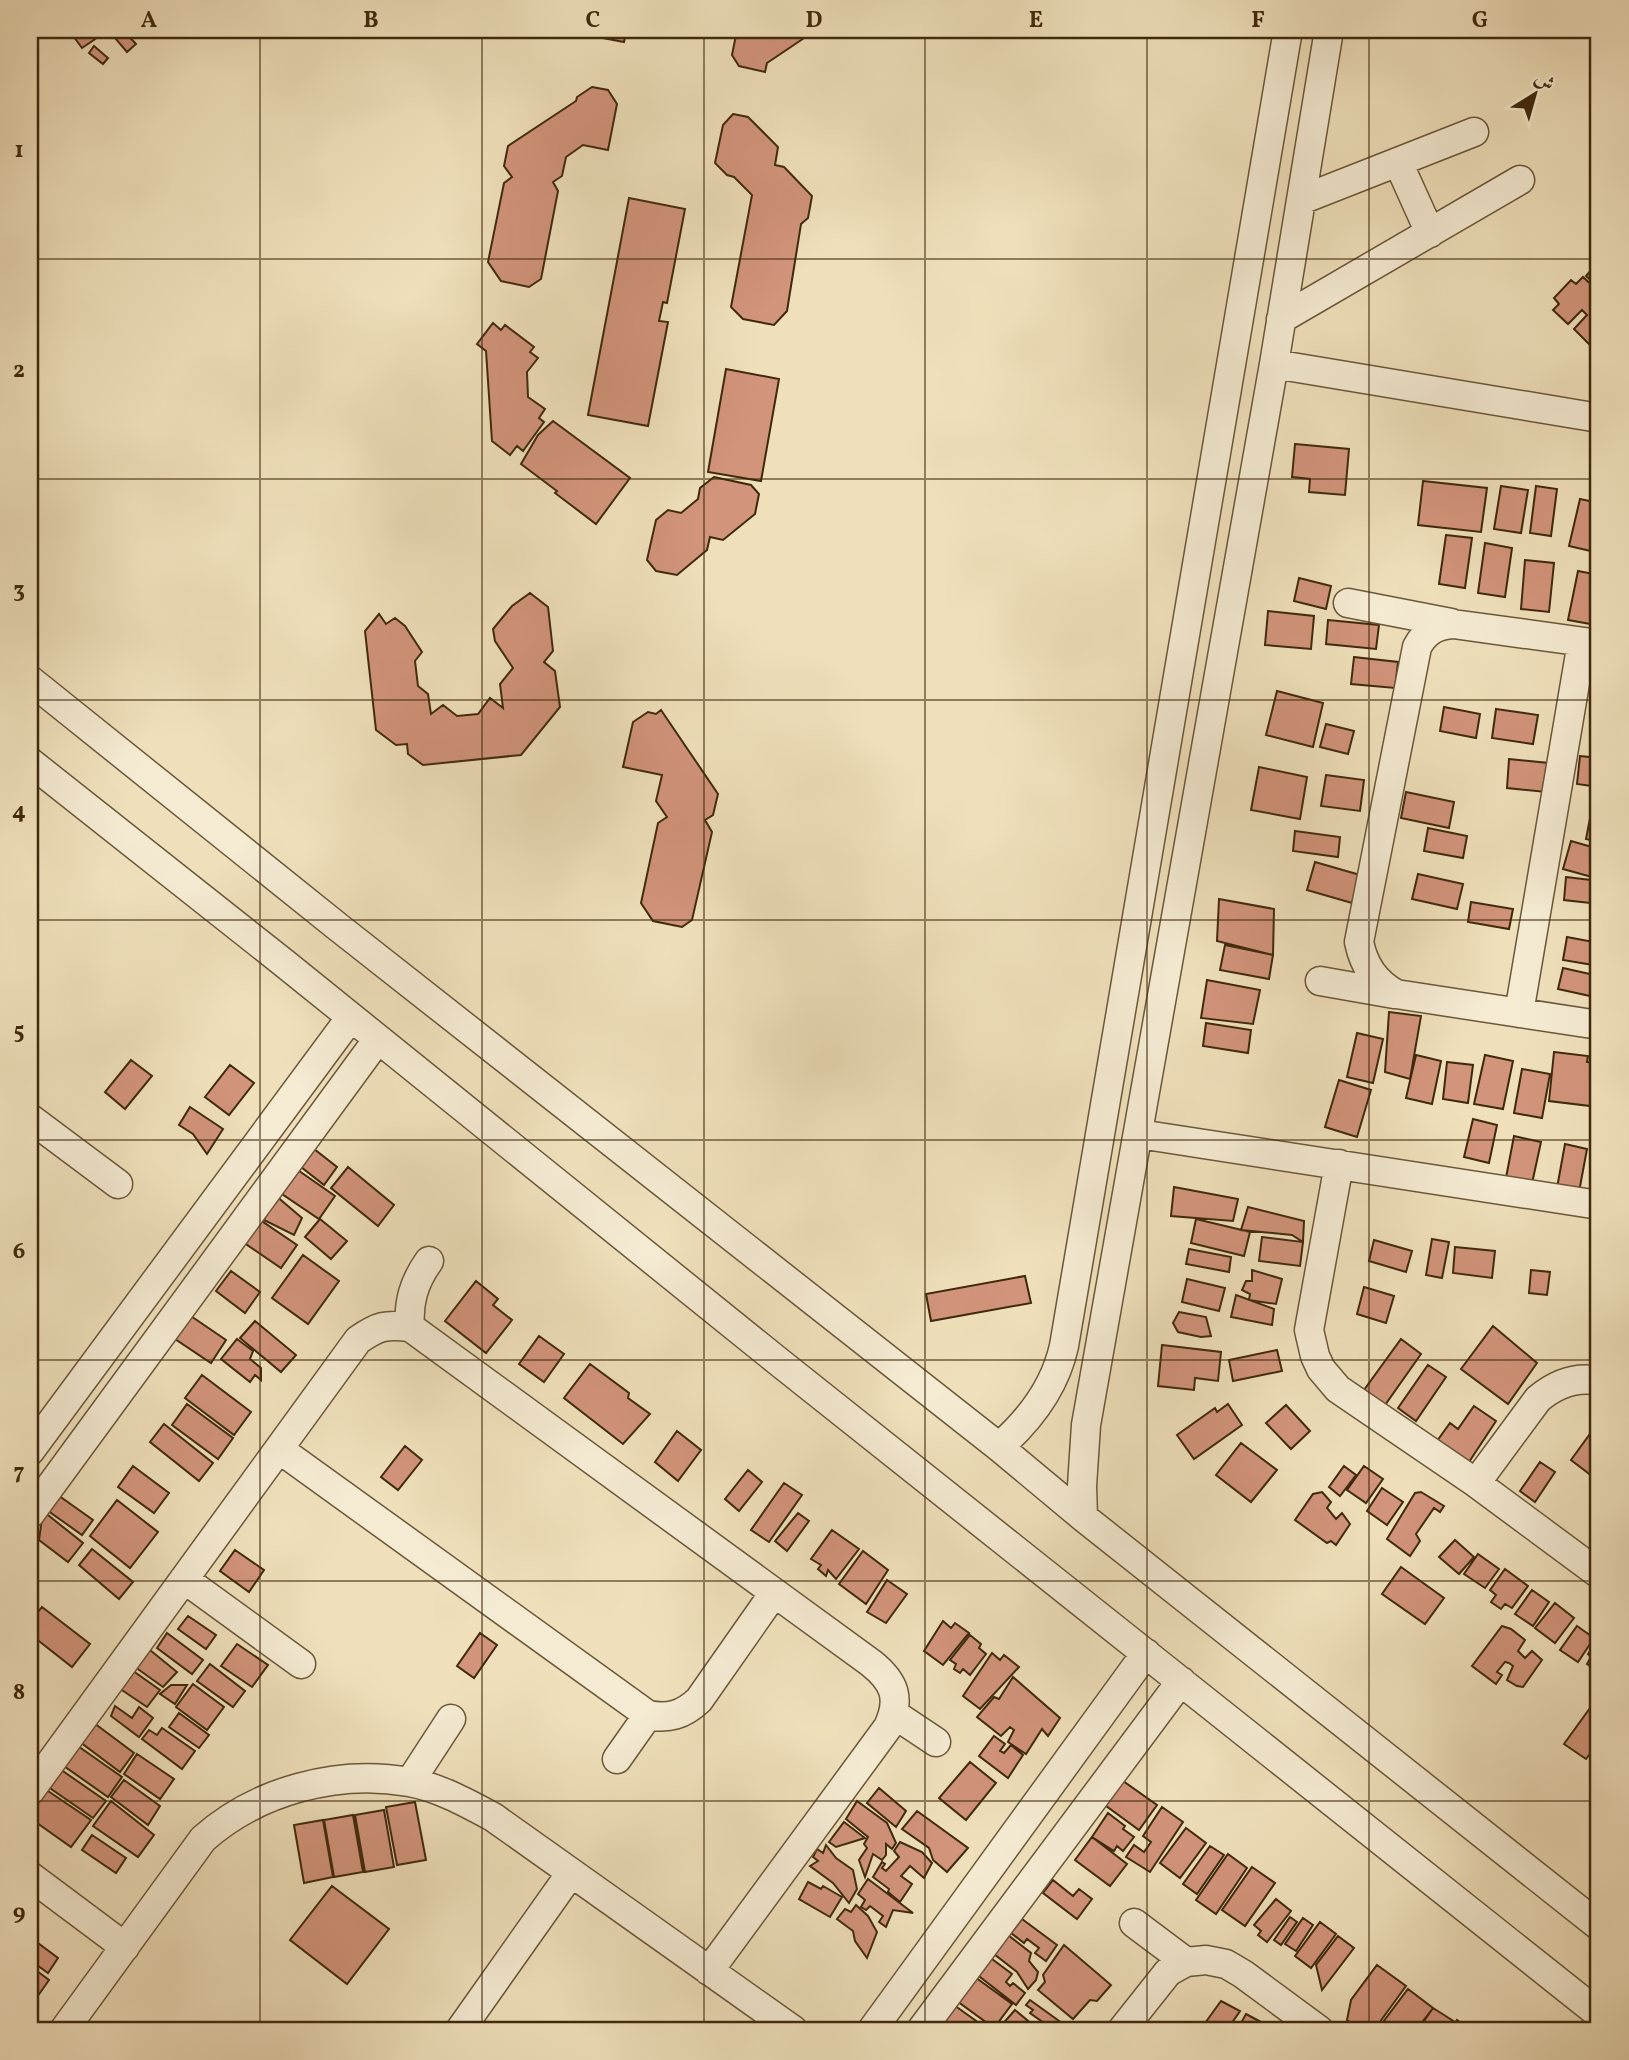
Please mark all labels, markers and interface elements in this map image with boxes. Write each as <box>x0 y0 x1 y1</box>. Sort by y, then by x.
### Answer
text: A <box>141 5 157 37</box>
text: B <box>363 5 379 37</box>
text: C <box>586 5 600 37</box>
text: D <box>806 5 823 37</box>
text: E <box>1029 5 1043 37</box>
text: F <box>1251 5 1265 37</box>
text: G <box>1472 5 1488 37</box>
north arrow <box>1500 60 1570 130</box>
text: ش <box>1529 66 1559 98</box>
text: 1 <box>14 135 24 167</box>
text: 2 <box>13 355 25 387</box>
text: 3 <box>13 575 25 607</box>
text: 4 <box>12 796 26 828</box>
text: 5 <box>13 1016 25 1048</box>
text: 6 <box>13 1236 25 1268</box>
text: 7 <box>14 1457 25 1489</box>
text: 8 <box>13 1677 25 1709</box>
text: 9 <box>13 1897 25 1929</box>

